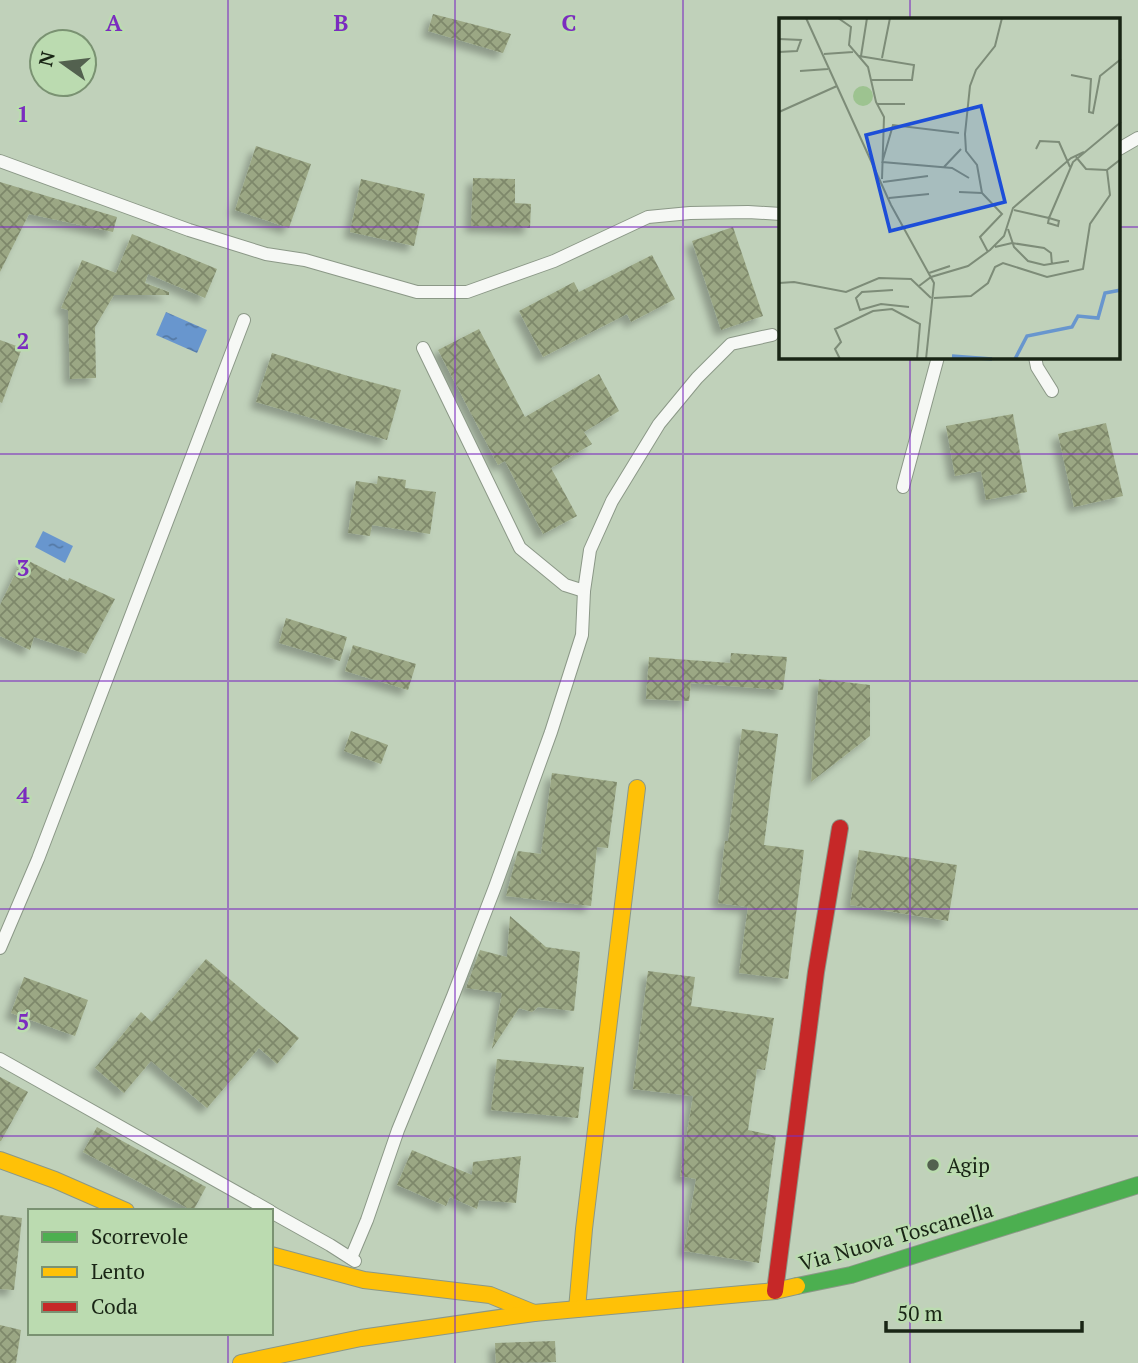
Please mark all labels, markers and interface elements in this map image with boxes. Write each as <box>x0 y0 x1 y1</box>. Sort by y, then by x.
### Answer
text: A <box>106 7 123 38</box>
text: B <box>334 7 349 38</box>
text: C <box>562 7 577 38</box>
inset map <box>779 18 1120 359</box>
north arrow <box>28 28 98 98</box>
text: N <box>32 48 60 69</box>
text: 1 <box>17 98 30 129</box>
text: 2 <box>17 325 30 356</box>
text: 3 <box>17 552 30 583</box>
text: 4 <box>17 779 30 810</box>
text: 5 <box>17 1006 30 1037</box>
place label: Agip <box>947 1151 990 1179</box>
marker: Agip <box>925 1157 941 1173</box>
street label: Via Nuova Toscanella <box>796 1195 997 1277</box>
legend <box>28 1209 273 1335</box>
text: Scorrevole <box>91 1222 188 1250</box>
text: Lento <box>91 1257 145 1285</box>
scale bar <box>886 1290 1082 1334</box>
text: Coda <box>91 1292 138 1320</box>
text: 50 m <box>897 1299 943 1327</box>

